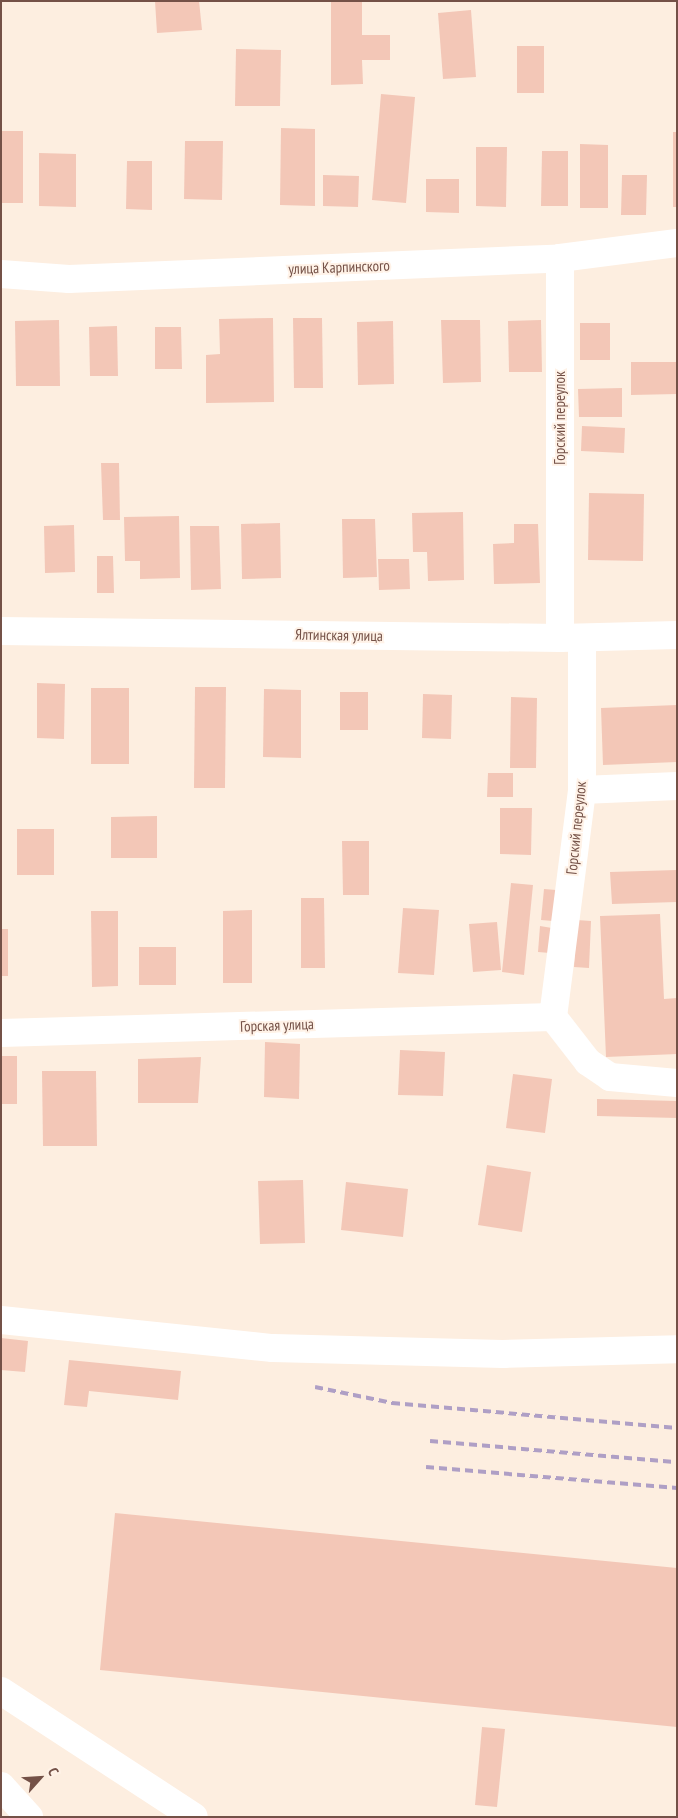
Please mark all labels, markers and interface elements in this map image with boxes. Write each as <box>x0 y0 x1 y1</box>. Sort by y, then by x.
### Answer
street label: улица Карпинского <box>288 256 390 278</box>
street label: Горский переулок <box>551 371 569 465</box>
street label: Ялтинская улица <box>295 625 383 645</box>
street label: Горский переулок <box>562 781 590 875</box>
street label: Горская улица <box>240 1015 314 1035</box>
north arrow <box>15 1753 65 1803</box>
text: С <box>44 1765 63 1778</box>

